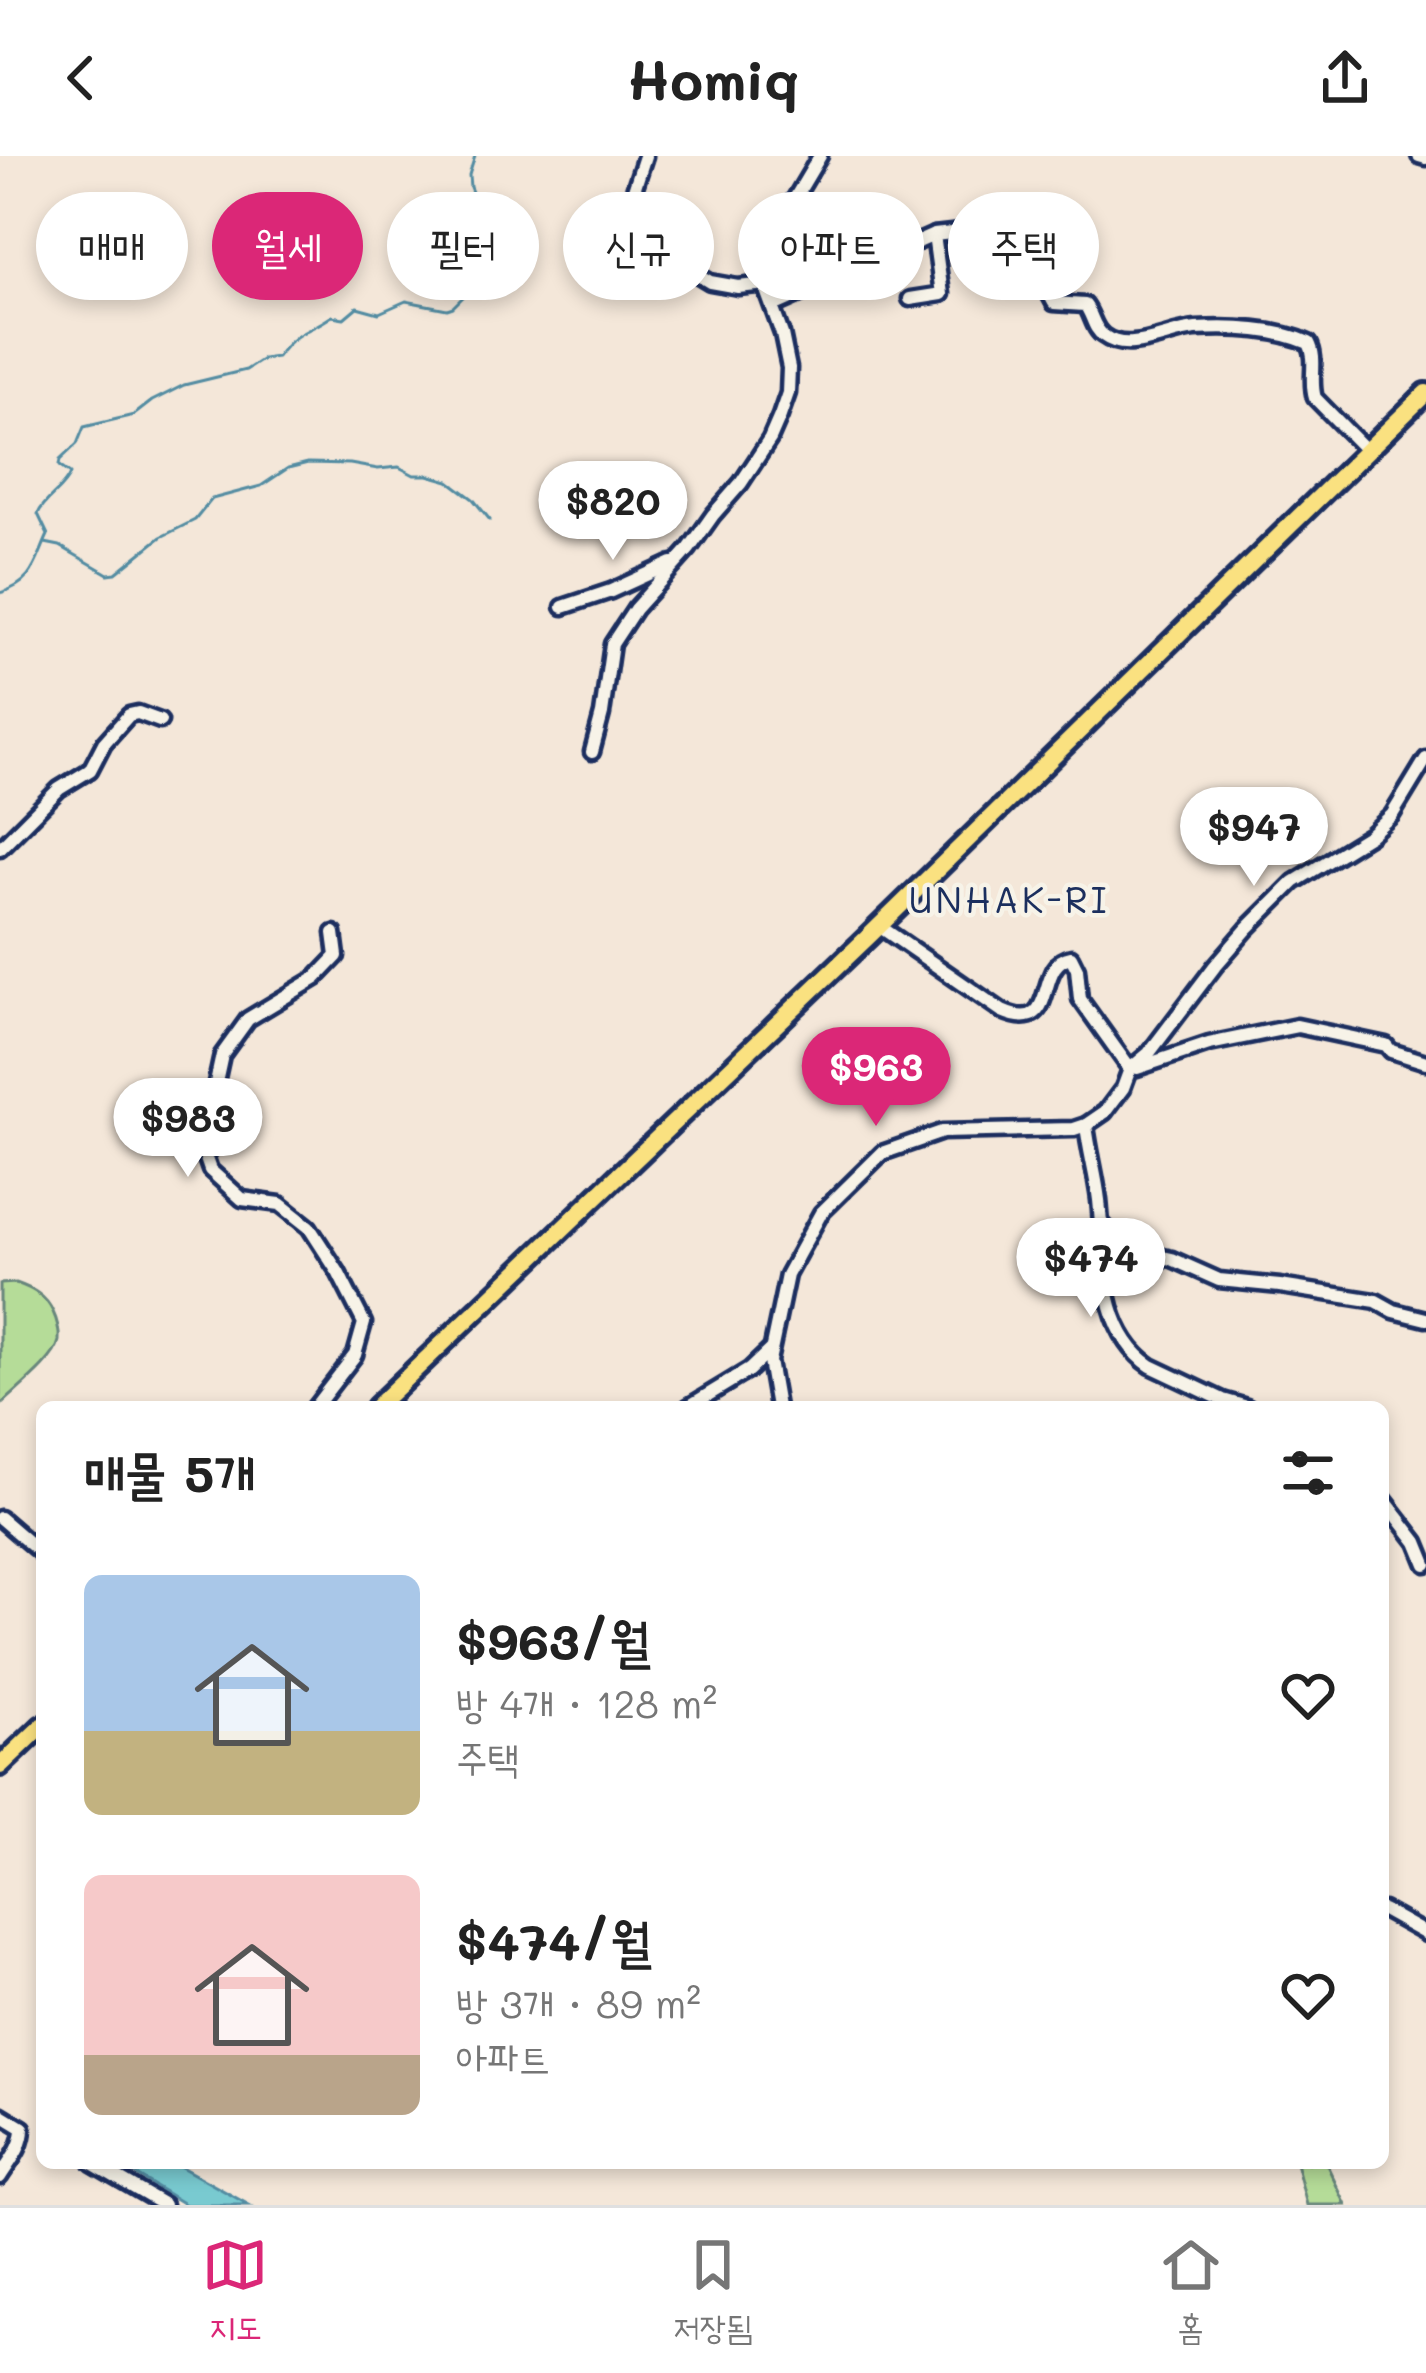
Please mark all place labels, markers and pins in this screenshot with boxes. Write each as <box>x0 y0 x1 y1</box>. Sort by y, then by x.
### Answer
pin: $820 <box>542 461 684 563</box>
pin: $947 <box>1183 787 1325 889</box>
pin: $963 <box>805 1027 947 1129</box>
pin: $983 <box>117 1078 259 1180</box>
pin: $474 <box>1020 1218 1162 1320</box>

